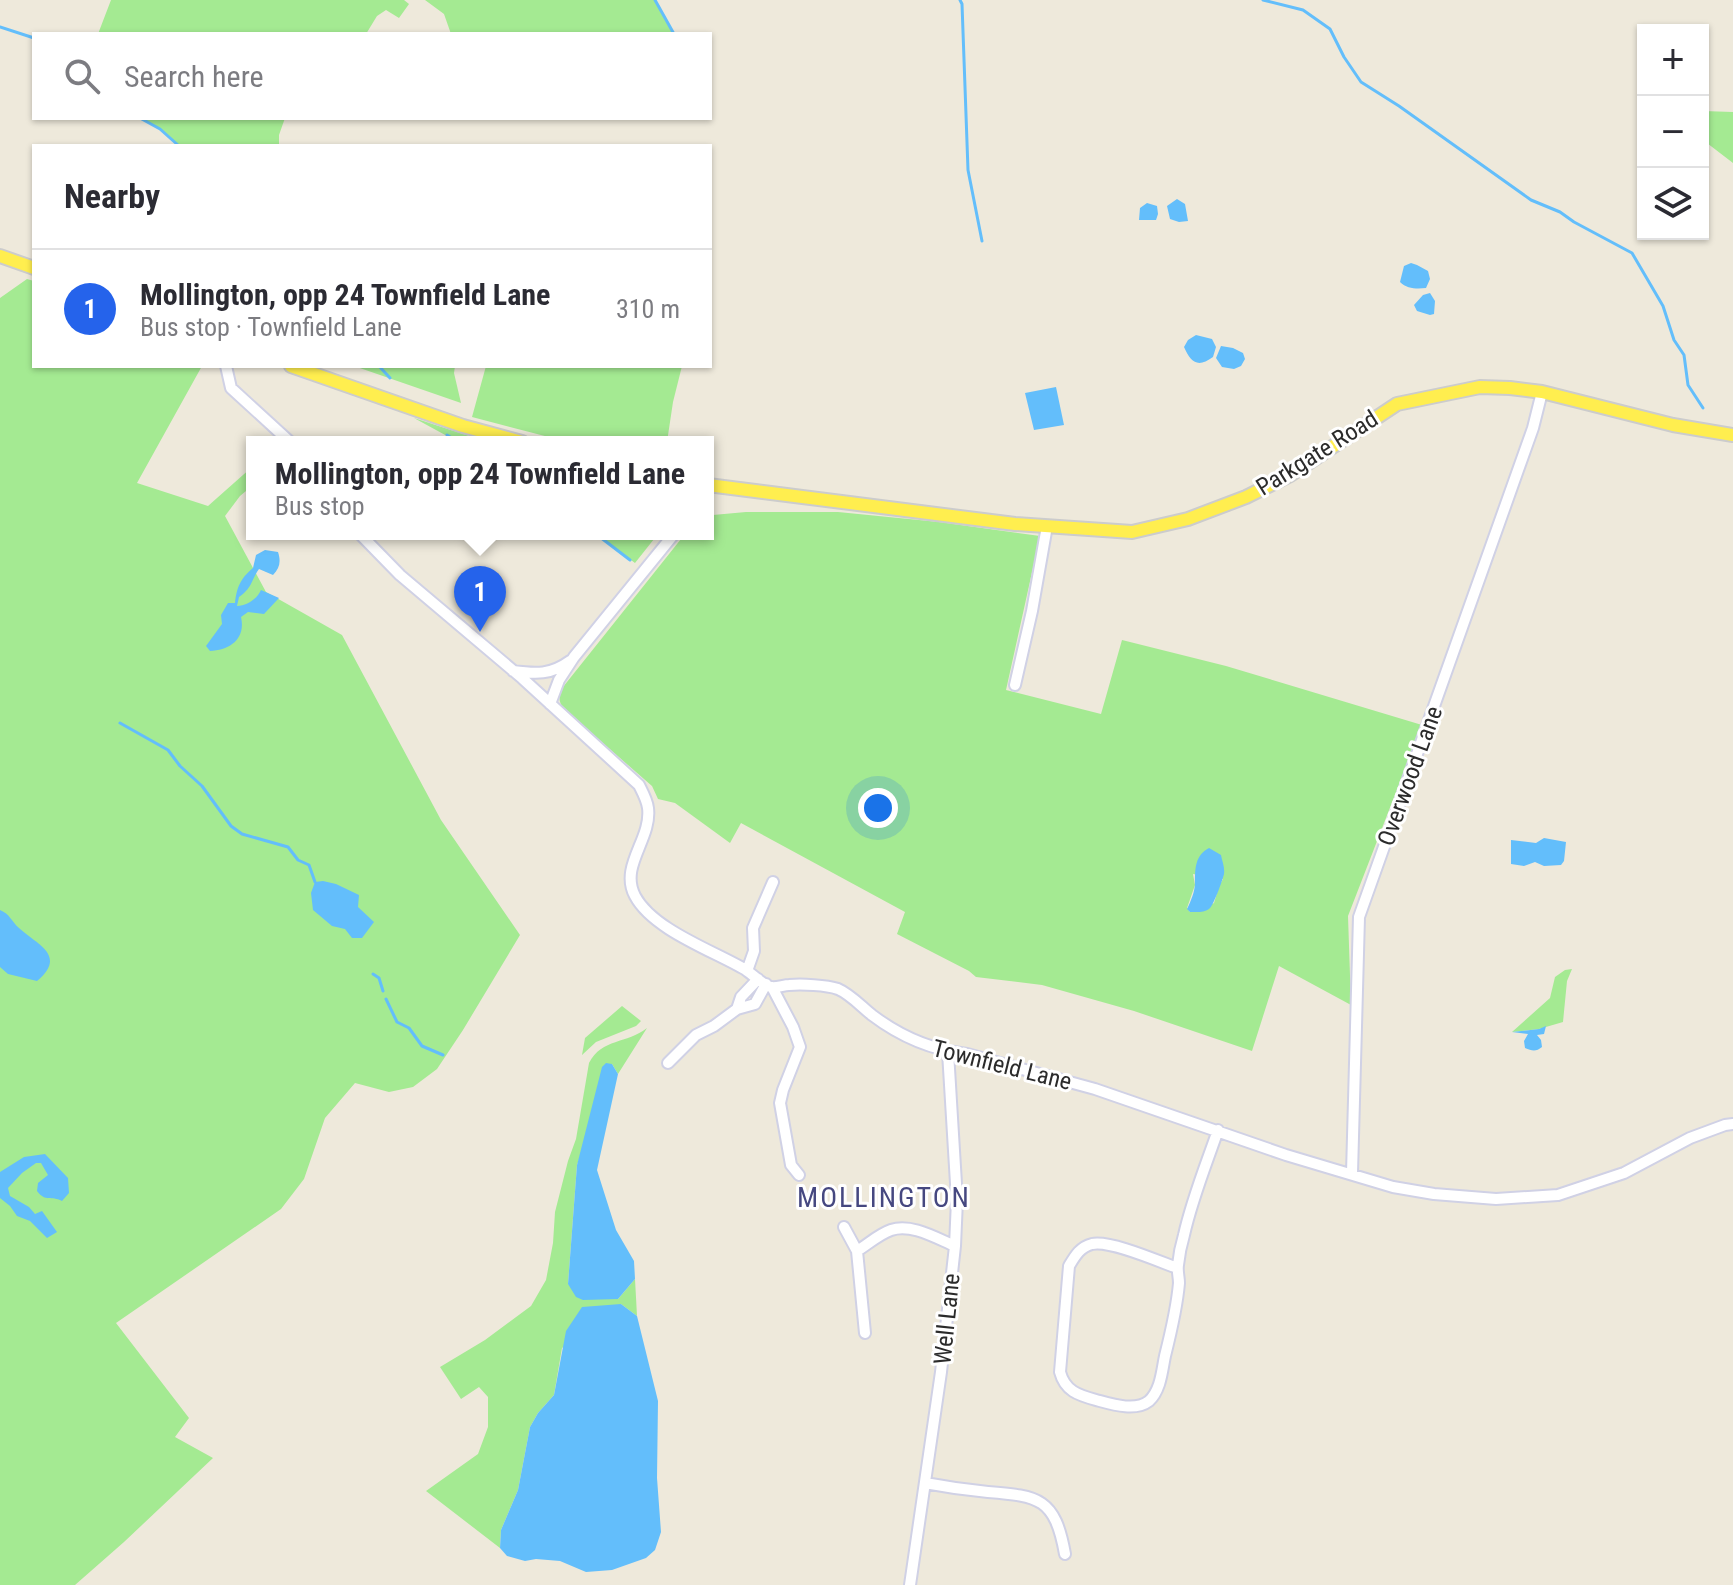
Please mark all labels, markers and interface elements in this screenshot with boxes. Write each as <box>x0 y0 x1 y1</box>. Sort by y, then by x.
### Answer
map controls <box>1637 24 1709 240</box>
button: + <box>1637 24 1709 96</box>
search box <box>32 32 712 120</box>
icon: search <box>60 54 104 98</box>
text: Search here <box>124 59 264 94</box>
button: − <box>1637 96 1709 168</box>
button: layers <box>1637 168 1709 240</box>
text: Nearby <box>64 176 160 216</box>
text: Mollington, opp 24 Townfield Lane <box>140 277 550 312</box>
text: 1 <box>83 294 97 324</box>
text: 310 m <box>616 294 680 324</box>
text: Bus stop · Townfield Lane <box>140 312 402 342</box>
street label: Parkgate Road <box>1251 405 1383 501</box>
popup <box>246 436 714 540</box>
text: Mollington, opp 24 Townfield Lane <box>275 456 685 491</box>
text: Bus stop <box>275 491 365 521</box>
pin: 1 <box>454 566 506 632</box>
street label: Overwood Lane <box>1372 703 1448 849</box>
your location <box>858 788 898 828</box>
street label: Townfield Lane <box>930 1034 1074 1096</box>
district label: MOLLINGTON <box>797 1181 971 1214</box>
street label: Well Lane <box>928 1272 966 1366</box>

